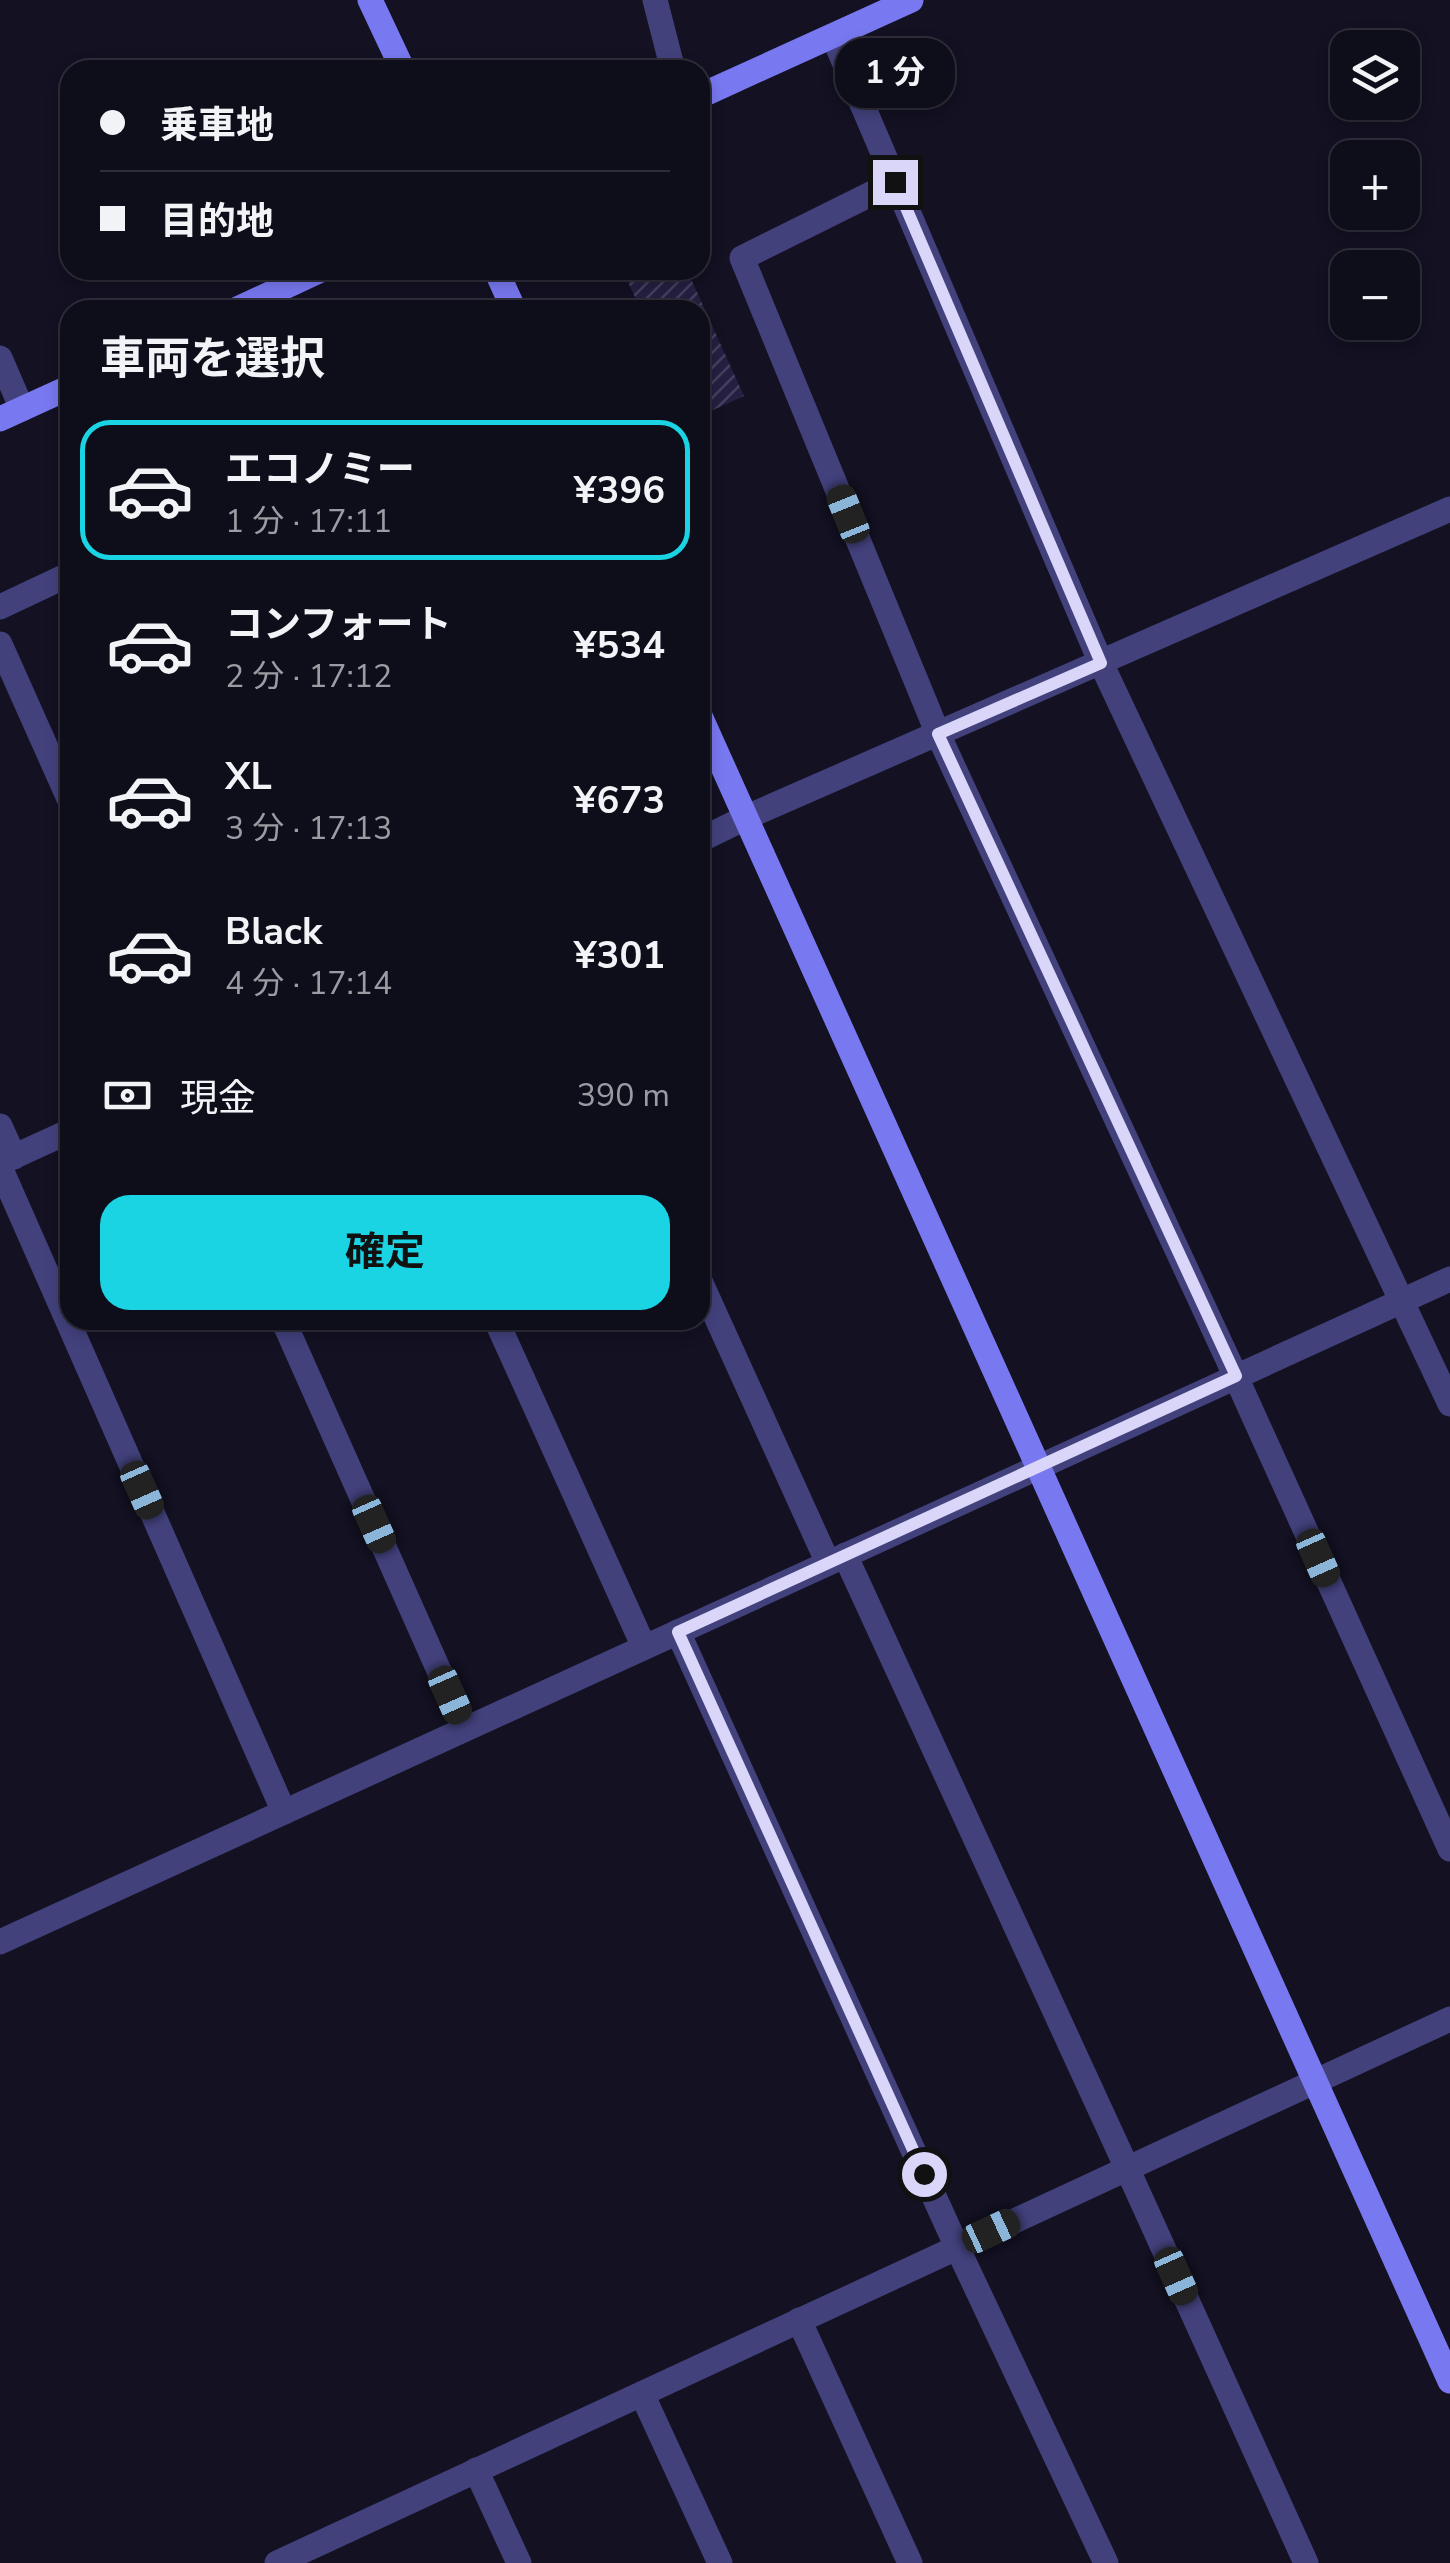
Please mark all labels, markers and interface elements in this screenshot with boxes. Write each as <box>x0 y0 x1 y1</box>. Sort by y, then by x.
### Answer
map controls <box>1330 30 1420 340</box>
button: layers <box>1330 30 1420 120</box>
callout: 1 分 <box>835 37 955 107</box>
text: 1 分 <box>865 51 925 94</box>
text: 乗車地 <box>160 100 274 151</box>
button: + <box>1330 140 1420 230</box>
route end <box>873 160 918 205</box>
text: 目的地 <box>160 196 274 247</box>
button: − <box>1330 250 1420 340</box>
text: 車両を選択 <box>100 329 325 390</box>
text: エコノミー <box>225 444 415 495</box>
icon: car <box>105 445 195 535</box>
text: ¥396 <box>574 465 665 516</box>
car <box>823 481 873 547</box>
text: 1 分 · 17:11 <box>225 500 392 543</box>
text: コンフォート <box>225 599 452 650</box>
icon: car <box>105 600 195 690</box>
text: ¥534 <box>574 620 665 671</box>
text: 2 分 · 17:12 <box>225 655 392 698</box>
text: XL <box>225 751 272 802</box>
icon: car <box>105 755 195 845</box>
text: ¥673 <box>574 775 665 826</box>
text: 3 分 · 17:13 <box>225 807 392 850</box>
text: Black <box>225 906 322 957</box>
icon: car <box>105 910 195 1000</box>
text: ¥301 <box>574 930 665 981</box>
text: 4 分 · 17:14 <box>225 962 392 1005</box>
icon: cash <box>100 1068 155 1123</box>
text: 現金 <box>180 1073 256 1124</box>
text: 390 m <box>577 1074 670 1117</box>
button: 確定 <box>100 1195 670 1310</box>
car <box>116 1456 168 1524</box>
car <box>348 1490 400 1558</box>
car <box>1292 1524 1344 1592</box>
car <box>424 1661 476 1729</box>
route start <box>902 2152 947 2197</box>
car <box>957 2205 1025 2257</box>
car <box>1150 2242 1202 2310</box>

